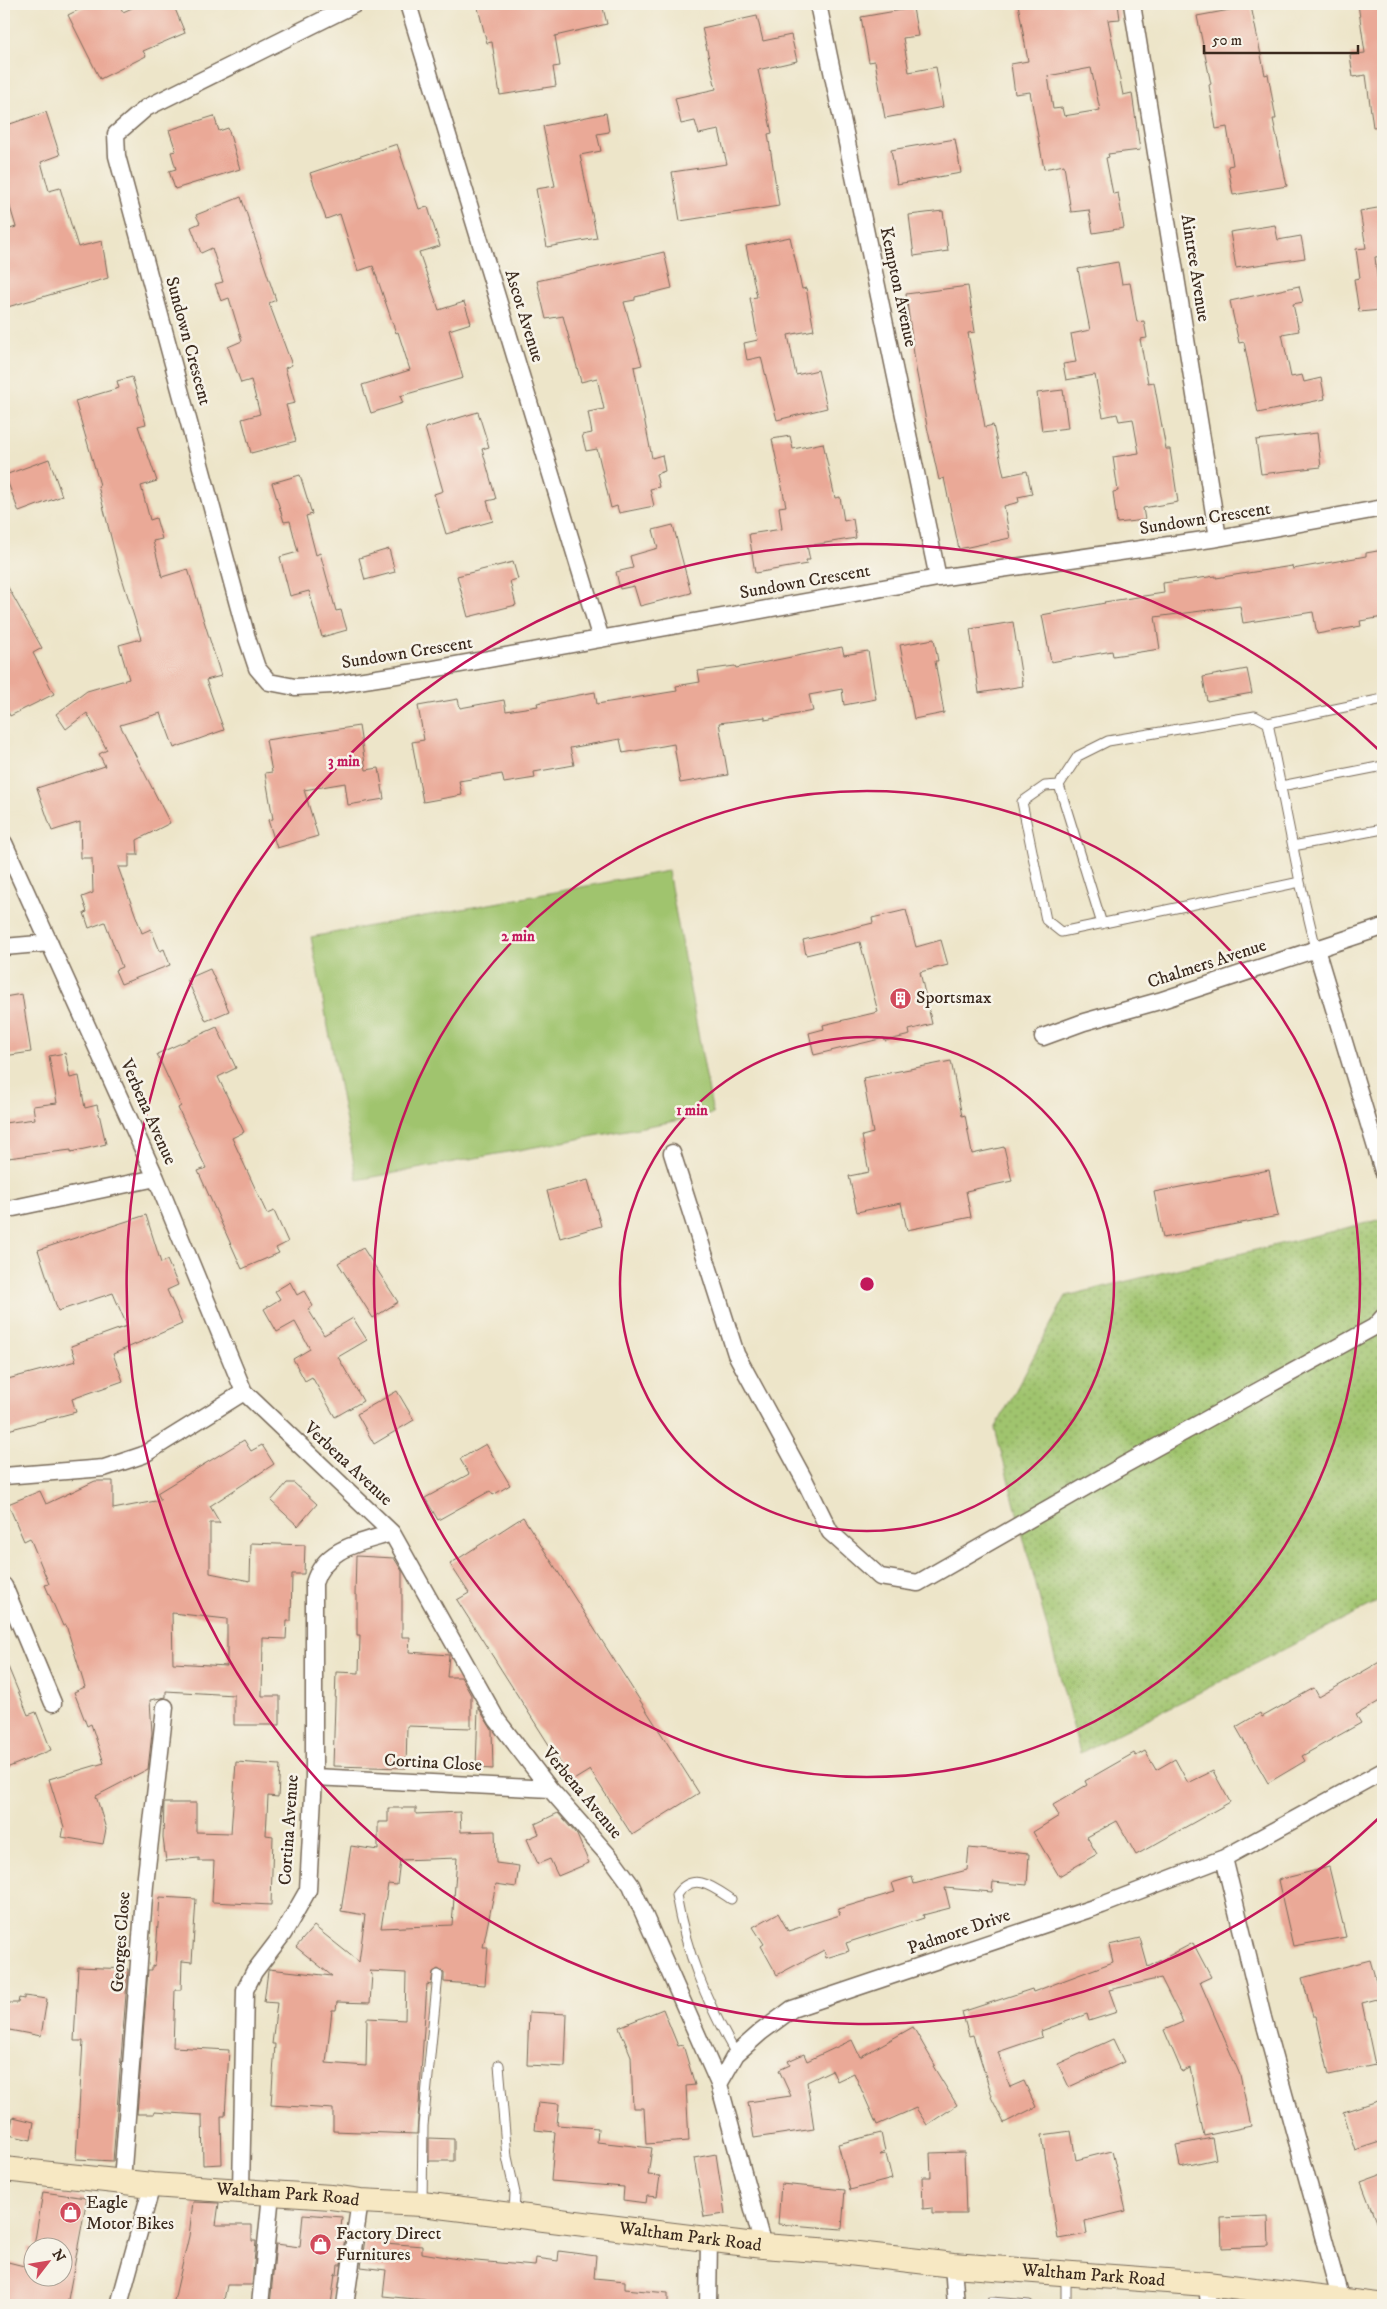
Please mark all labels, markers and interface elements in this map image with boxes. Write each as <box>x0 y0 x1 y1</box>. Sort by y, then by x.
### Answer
scale bar <box>1204 22 1358 54</box>
text: 50 m <box>1212 31 1242 50</box>
street label: Aintree Avenue <box>1176 213 1214 323</box>
street label: Kempton Avenue <box>875 225 921 349</box>
street label: Ascot Avenue <box>500 267 548 365</box>
street label: Sundown Crescent <box>160 274 216 408</box>
street label: Sundown Crescent <box>1138 498 1272 540</box>
street label: Sundown Crescent <box>738 560 872 604</box>
street label: Sundown Crescent <box>340 632 474 674</box>
text: 3 min <box>328 752 360 771</box>
text: 2 min <box>501 927 535 946</box>
street label: Chalmers Avenue <box>1145 934 1269 994</box>
building icon: Sportsmax <box>888 986 912 1010</box>
place label: Sportsmax <box>916 987 992 1009</box>
street label: Verbena Avenue <box>115 1055 181 1168</box>
text: 1 min <box>676 1101 708 1120</box>
centre of rings <box>858 1275 876 1293</box>
street label: Verbena Avenue <box>298 1417 397 1511</box>
street label: Verbena Avenue <box>537 1742 627 1843</box>
street label: Cortina Close <box>383 1749 483 1777</box>
street label: Cortina Avenue <box>274 1774 304 1886</box>
street label: Georges Close <box>107 1891 135 1993</box>
street label: Padmore Drive <box>905 1904 1013 1960</box>
street label: Waltham Park Road <box>215 2178 361 2212</box>
place label: Eagle Motor Bikes <box>86 2192 174 2235</box>
shop icon: Eagle Motor Bikes <box>58 2201 82 2225</box>
street label: Waltham Park Road <box>617 2217 763 2257</box>
place label: Factory Direct Furnitures <box>336 2223 441 2266</box>
shop icon: Factory Direct Furnitures <box>308 2232 332 2256</box>
north arrow <box>22 2236 72 2286</box>
text: N <box>48 2246 69 2266</box>
street label: Waltham Park Road <box>1020 2259 1166 2292</box>

